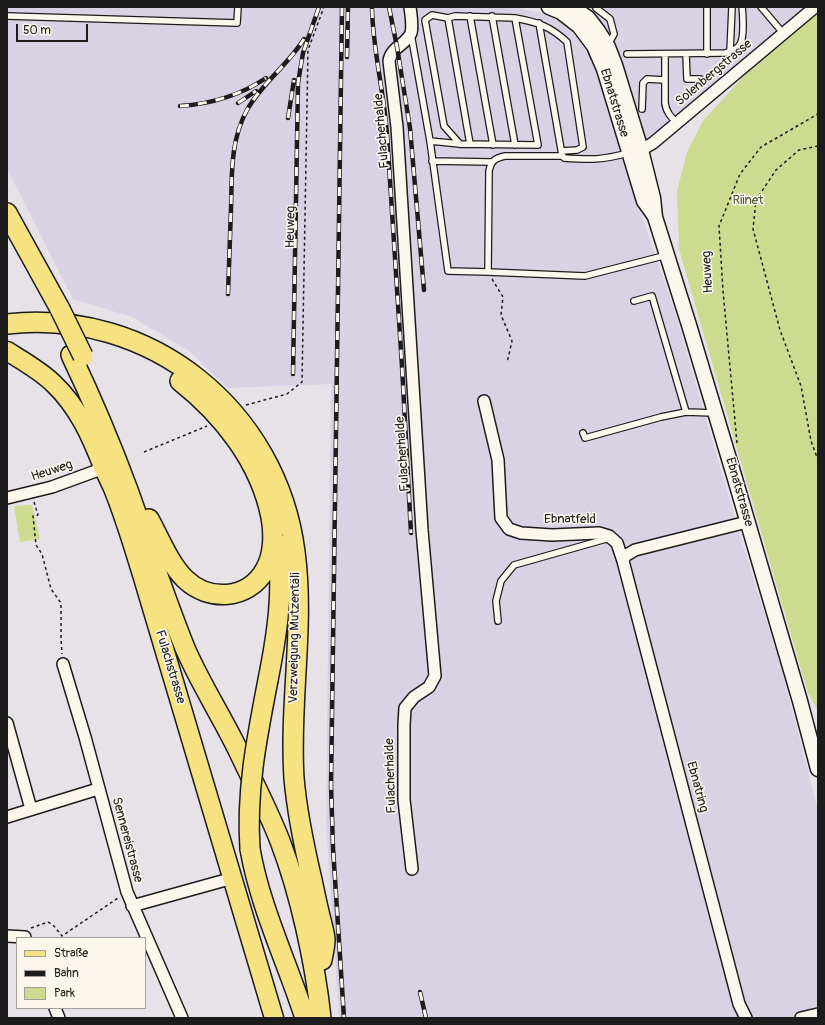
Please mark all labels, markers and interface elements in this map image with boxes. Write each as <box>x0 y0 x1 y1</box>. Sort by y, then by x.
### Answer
scale bar <box>18 16 90 42</box>
text: 50 m <box>23 23 51 38</box>
street label: Solenbergstrasse <box>673 37 755 109</box>
street label: Ebnatstrasse <box>596 67 632 139</box>
street label: Fulacherhalde <box>371 93 393 169</box>
park label: Riinet <box>732 193 764 209</box>
street label: Heuweg <box>283 206 299 248</box>
street label: Heuweg <box>699 250 717 294</box>
street label: Fulacherhalde <box>393 416 413 492</box>
street label: Ebnatstrasse <box>722 456 756 528</box>
street label: Heuweg <box>29 457 75 485</box>
street label: Ebnatfeld <box>544 512 596 528</box>
street label: Verzweigung Mutzentäli <box>286 572 304 704</box>
street label: Fulachstrasse <box>151 628 189 706</box>
street label: Fulacherhalde <box>382 738 400 814</box>
street label: Ebnatring <box>683 760 711 814</box>
street label: Sennereistrasse <box>108 796 146 884</box>
legend <box>16 937 146 1009</box>
text: Straße <box>54 946 88 961</box>
text: Bahn <box>54 966 79 981</box>
text: Park <box>54 986 75 1001</box>

